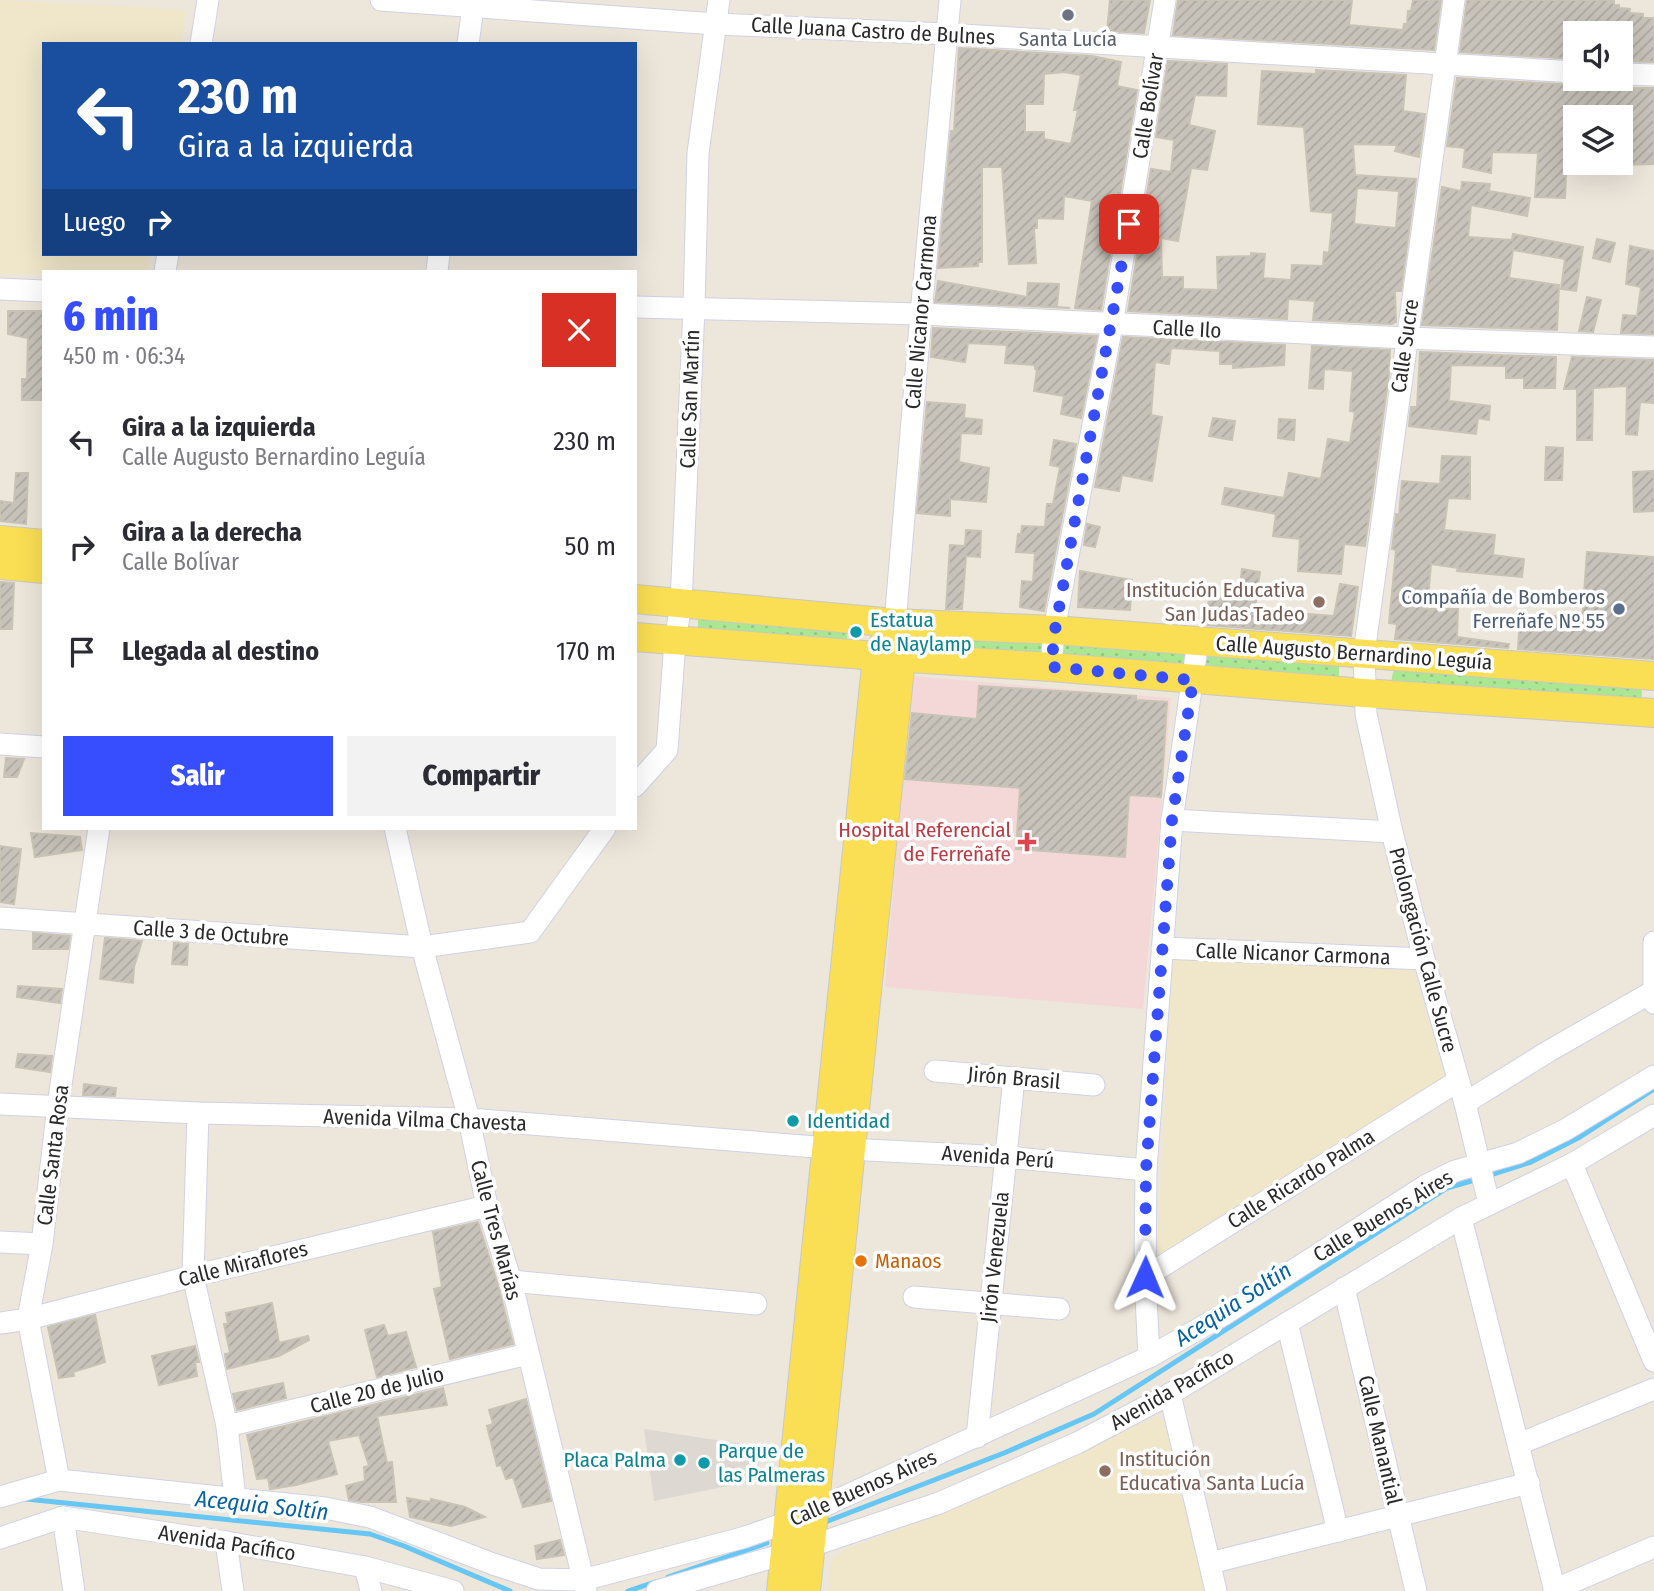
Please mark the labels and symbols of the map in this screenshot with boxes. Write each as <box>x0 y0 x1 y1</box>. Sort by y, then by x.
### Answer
marker: Santa Lucía <box>1060 7 1076 23</box>
street label: Calle Juana Castro de Bulnes <box>750 12 996 50</box>
place label: Santa Lucía <box>1019 26 1117 52</box>
street label: Calle Bolívar <box>1127 51 1169 161</box>
pin <box>1099 194 1159 254</box>
street label: Calle Nicanor Carmona <box>900 214 942 410</box>
street label: Calle Sucre <box>1386 297 1424 395</box>
street label: Calle Ilo <box>1152 314 1222 344</box>
street label: Calle San Martín <box>675 329 705 469</box>
place label: Institución Educativa San Judas Tadeo <box>1126 577 1305 627</box>
place label: Compañía de Bomberos Ferreñafe Nº 55 <box>1401 584 1605 634</box>
marker: Institución Educativa San Judas Tadeo <box>1311 594 1327 610</box>
marker: Compañía de Bomberos Ferreñafe Nº 55 <box>1611 601 1627 617</box>
place label: Estatua de Naylamp <box>870 607 972 657</box>
marker: Estatua de Naylamp <box>848 624 864 640</box>
street label: Calle Augusto Bernardino Leguía <box>1215 630 1493 676</box>
place label: Hospital Referencial de Ferreñafe <box>838 817 1011 867</box>
marker: Hospital Referencial de Ferreñafe <box>1017 832 1037 852</box>
street label: Prolongación Calle Sucre <box>1383 845 1463 1055</box>
street label: Calle 3 de Octubre <box>132 915 290 951</box>
street label: Calle Nicanor Carmona <box>1195 938 1391 970</box>
street label: Jirón Brasil <box>967 1061 1062 1095</box>
street label: Calle Santa Rosa <box>31 1083 75 1227</box>
street label: Avenida Vilma Chavesta <box>323 1103 527 1137</box>
place label: Identidad <box>807 1108 890 1134</box>
marker: Identidad <box>785 1113 801 1129</box>
street label: Calle Ricardo Palma <box>1223 1123 1379 1235</box>
street label: Avenida Perú <box>941 1140 1055 1174</box>
street label: Calle Tres Marías <box>465 1157 527 1303</box>
street label: Calle Buenos Aires <box>1309 1164 1457 1268</box>
street label: Jirón Venezuela <box>975 1190 1015 1324</box>
street label: Calle Miraflores <box>176 1235 310 1293</box>
position arrow <box>1108 1240 1182 1314</box>
place label: Manaos <box>875 1248 942 1274</box>
marker: Manaos <box>853 1253 869 1269</box>
water label: Acequia Soltín <box>1168 1256 1297 1353</box>
street label: Avenida Pacífico <box>1105 1344 1239 1436</box>
street label: Calle 20 de Julio <box>307 1361 447 1419</box>
street label: Calle Manantial <box>1352 1373 1408 1508</box>
place label: Parque de las Palmeras <box>718 1438 825 1488</box>
street label: Calle Buenos Aires <box>785 1444 941 1532</box>
place label: Institución Educativa Santa Lucía <box>1119 1446 1304 1496</box>
place label: Placa Palma <box>564 1447 666 1473</box>
marker: Placa Palma <box>672 1452 688 1468</box>
marker: Parque de las Palmeras <box>696 1455 712 1471</box>
marker: Institución Educativa Santa Lucía <box>1097 1463 1113 1479</box>
water label: Acequia Soltín <box>193 1484 330 1526</box>
street label: Avenida Pacífico <box>157 1519 297 1567</box>

